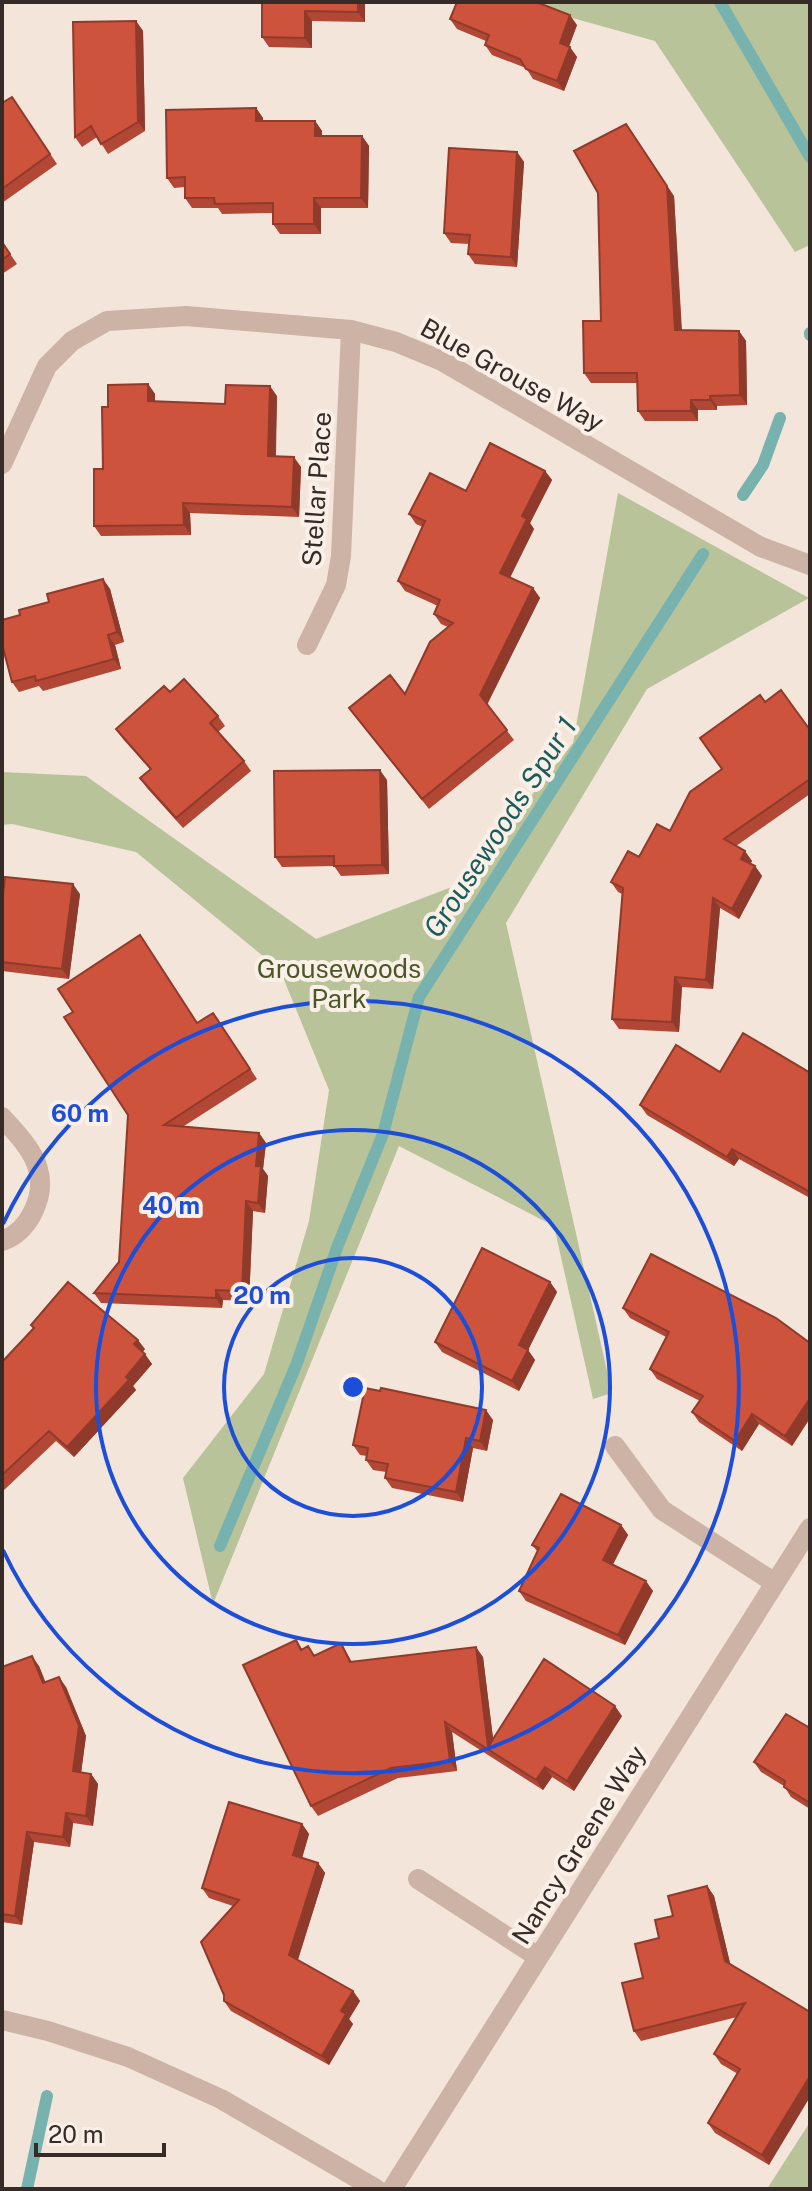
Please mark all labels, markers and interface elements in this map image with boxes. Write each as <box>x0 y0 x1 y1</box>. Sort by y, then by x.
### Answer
street label: Blue Grouse Way <box>415 311 609 438</box>
street label: Stellar Place <box>296 411 337 567</box>
water label: Grousewoods Spur 1 <box>416 710 583 943</box>
park label: Grousewoods Park <box>257 953 421 1014</box>
text: 60 m <box>51 1099 109 1127</box>
text: 40 m <box>142 1191 200 1219</box>
text: 20 m <box>233 1281 291 1309</box>
centre of rings <box>339 1373 367 1401</box>
street label: Nancy Greene Way <box>505 1740 652 1950</box>
scale bar <box>36 2107 164 2157</box>
text: 20 m <box>48 2120 104 2148</box>

